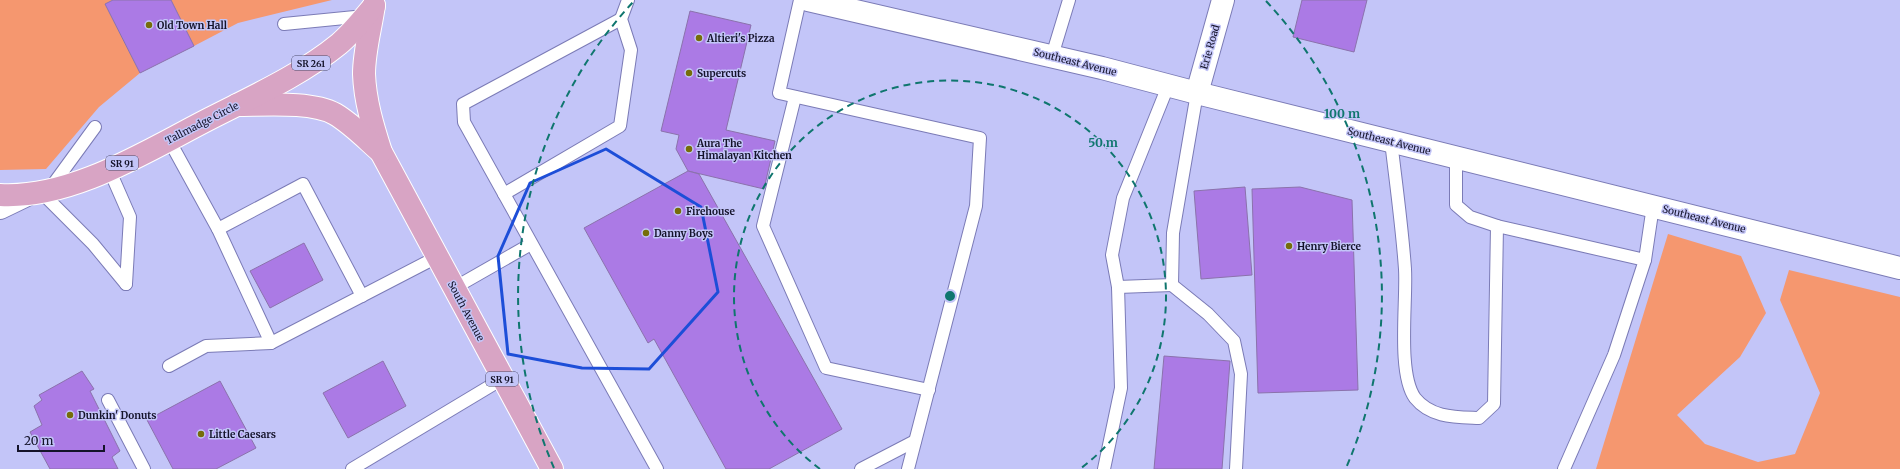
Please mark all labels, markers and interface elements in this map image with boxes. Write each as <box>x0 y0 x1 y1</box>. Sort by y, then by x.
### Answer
place label: Old Town Hall <box>157 19 228 32</box>
marker: Old Town Hall <box>144 20 154 30</box>
street label: Erie Road <box>1197 23 1223 71</box>
place label: Altieri's Pizza <box>706 32 775 45</box>
marker: Altieri's Pizza <box>694 33 704 43</box>
street label: Southeast Avenue <box>1032 45 1118 79</box>
road number: SR 261 <box>292 56 330 70</box>
place label: Supercuts <box>697 67 746 80</box>
marker: Supercuts <box>684 68 694 78</box>
street label: Tallmadge Circle <box>163 99 241 147</box>
text: 100 m <box>1324 106 1360 121</box>
street label: Southeast Avenue <box>1346 124 1432 158</box>
text: 50 m <box>1088 135 1118 150</box>
place label: Aura The Himalayan Kitchen <box>696 137 792 162</box>
marker: Aura The Himalayan Kitchen <box>684 144 694 154</box>
road number: SR 91 <box>106 156 138 170</box>
street label: Southeast Avenue <box>1661 202 1747 236</box>
place label: Firehouse <box>686 205 735 218</box>
marker: Firehouse <box>673 206 683 216</box>
place label: Danny Boys <box>654 227 713 240</box>
marker: Danny Boys <box>641 228 651 238</box>
place label: Henry Bierce <box>1297 240 1362 253</box>
marker: Henry Bierce <box>1284 241 1294 251</box>
street label: South Avenue <box>445 279 487 343</box>
centre of rings <box>943 289 957 303</box>
road number: SR 91 <box>486 372 518 386</box>
place label: Dunkin' Donuts <box>78 409 156 422</box>
marker: Dunkin' Donuts <box>65 410 75 420</box>
scale bar <box>18 427 104 453</box>
place label: Little Caesars <box>209 428 276 441</box>
marker: Little Caesars <box>196 429 206 439</box>
text: 20 m <box>24 433 53 448</box>

